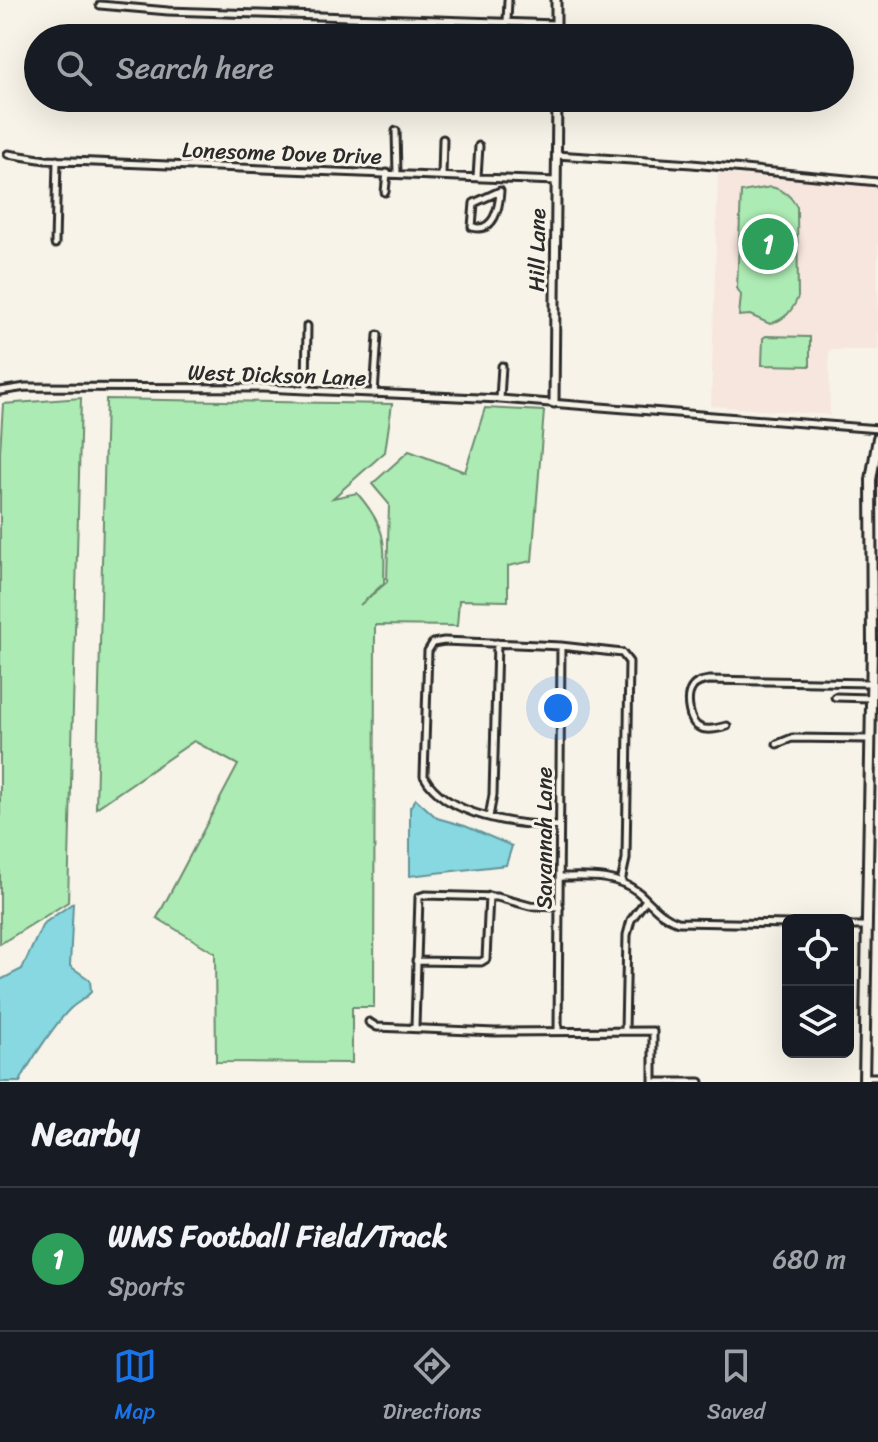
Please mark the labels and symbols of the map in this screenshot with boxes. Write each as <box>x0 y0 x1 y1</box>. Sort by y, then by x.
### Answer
street label: Lonesome Dove Drive <box>181 130 383 176</box>
street label: Hill Lane <box>517 207 557 292</box>
pin: 1 <box>742 214 794 274</box>
street label: West Dickson Lane <box>187 352 367 398</box>
your location <box>538 688 578 728</box>
street label: Savannah Lane <box>525 767 564 909</box>

